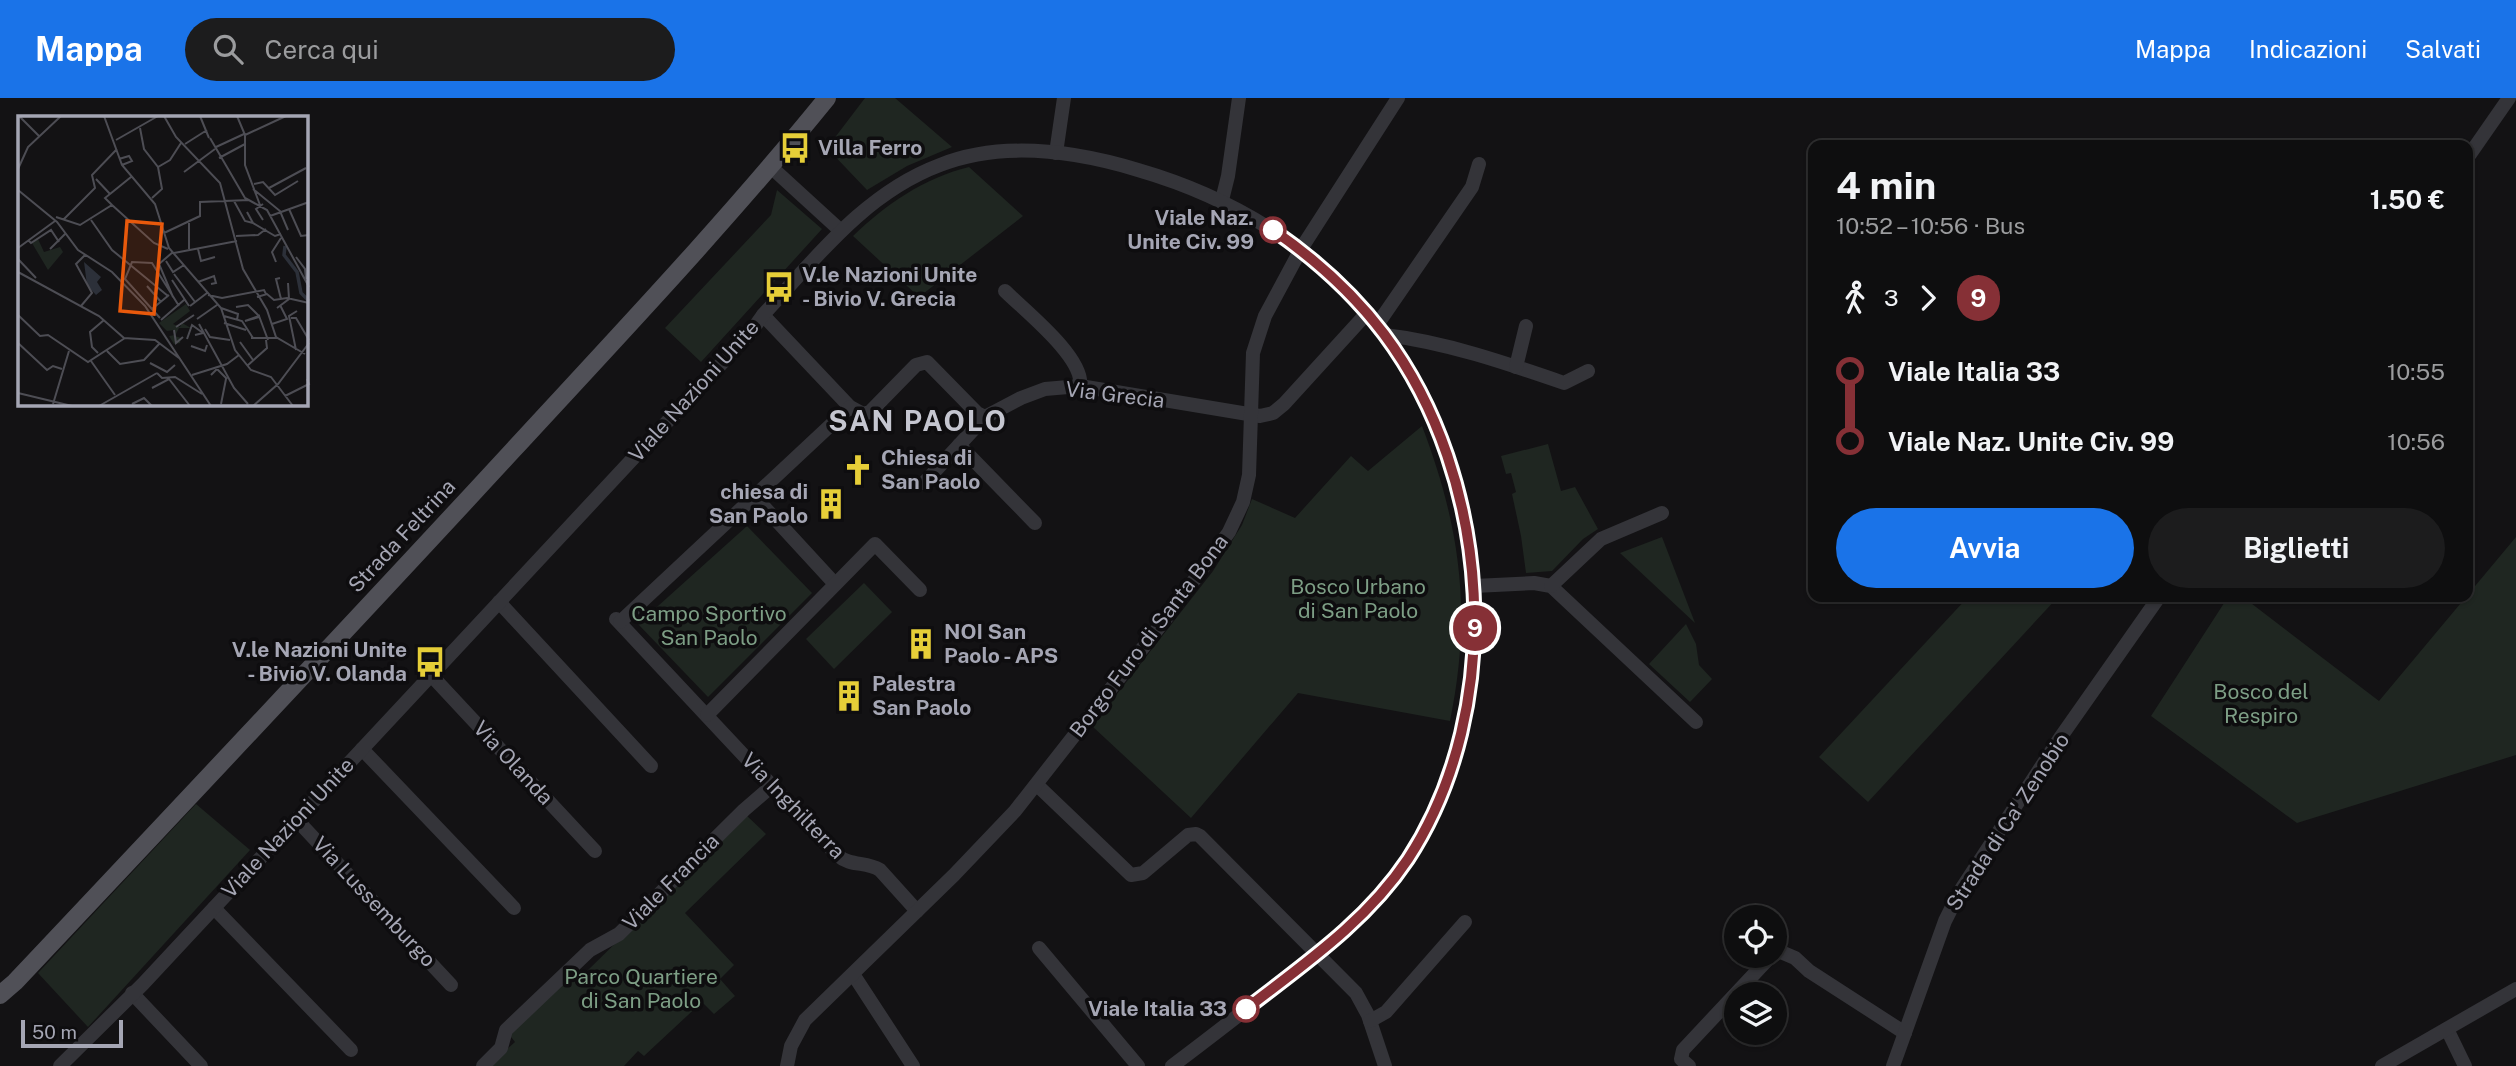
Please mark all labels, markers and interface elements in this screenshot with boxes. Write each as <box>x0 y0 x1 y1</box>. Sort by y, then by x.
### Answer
search box <box>185 18 675 81</box>
text: Mappa <box>35 30 143 68</box>
icon: search <box>209 30 247 68</box>
text: Cerca qui <box>265 34 379 65</box>
text: Mappa <box>2135 35 2211 63</box>
text: Indicazioni <box>2249 35 2367 63</box>
text: Salvati <box>2405 35 2481 63</box>
inset map <box>18 116 308 406</box>
bus stop icon: Villa Ferro <box>778 131 812 165</box>
place label: Villa Ferro <box>818 135 922 160</box>
text: 4 min <box>1836 163 1936 208</box>
text: 1.50 € <box>2370 184 2445 215</box>
place label: Viale Naz. Unite Civ. 99 <box>1127 205 1254 254</box>
text: 10:52 – 10:56 · Bus <box>1836 212 2025 239</box>
marker: Viale Naz. Unite Civ. 99 <box>1260 217 1286 243</box>
place label: V.le Nazioni Unite - Bivio V. Grecia <box>802 262 977 311</box>
bus stop icon: V.le Nazioni Unite - Bivio V. Grecia <box>762 270 796 304</box>
icon: walk <box>1836 279 1874 317</box>
icon: forward <box>1909 279 1947 317</box>
text: 3 <box>1884 284 1899 311</box>
text: 9 <box>1971 284 1986 312</box>
street label: Viale Nazioni Unite <box>623 315 764 467</box>
text: Viale Italia 33 <box>1888 356 2060 387</box>
text: 10:55 <box>2387 358 2445 385</box>
street label: Via Grecia <box>1064 376 1166 413</box>
district label: SAN PAOLO <box>828 404 1008 437</box>
text: Viale Naz. Unite Civ. 99 <box>1888 426 2174 457</box>
text: 10:56 <box>2387 428 2445 455</box>
place label: Chiesa di San Paolo <box>881 445 980 494</box>
church icon: Chiesa di San Paolo <box>841 453 875 487</box>
street label: Strada Feltrina <box>343 474 460 597</box>
place label: chiesa di San Paolo <box>709 479 808 528</box>
building icon: chiesa di San Paolo <box>814 487 848 521</box>
button: Avvia <box>1836 508 2134 588</box>
button: Biglietti <box>2148 508 2445 588</box>
street label: Borgo Furo di Santa Bona <box>1064 529 1233 742</box>
park label: Bosco Urbano di San Paolo <box>1290 574 1426 623</box>
park label: Campo Sportivo San Paolo <box>631 601 787 650</box>
line badge: 9 <box>1452 605 1498 651</box>
text: 9 <box>1467 614 1483 642</box>
place label: NOI San Paolo - APS <box>944 619 1058 668</box>
building icon: NOI San Paolo - APS <box>904 627 938 661</box>
place label: V.le Nazioni Unite - Bivio V. Olanda <box>232 637 407 686</box>
bus stop icon: V.le Nazioni Unite - Bivio V. Olanda <box>413 645 447 679</box>
place label: Palestra San Paolo <box>872 671 971 720</box>
building icon: Palestra San Paolo <box>832 679 866 713</box>
park label: Bosco del Respiro <box>2213 679 2309 728</box>
street label: Via Olanda <box>468 716 558 810</box>
street label: Strada di Ca' Zenobio <box>1941 728 2074 915</box>
street label: Via Inghilterra <box>737 747 850 864</box>
street label: Viale Nazioni Unite <box>216 752 359 903</box>
street label: Viale Francia <box>617 828 724 935</box>
street label: Via Lussemburgo <box>308 831 441 972</box>
map controls <box>1724 905 1787 1045</box>
button: locate <box>1724 905 1787 968</box>
park label: Parco Quartiere di San Paolo <box>564 964 718 1013</box>
button: layers <box>1724 982 1787 1045</box>
place label: Viale Italia 33 <box>1088 996 1227 1021</box>
marker: Viale Italia 33 <box>1233 996 1259 1022</box>
scale bar <box>21 1017 122 1049</box>
text: 50 m <box>32 1021 77 1043</box>

